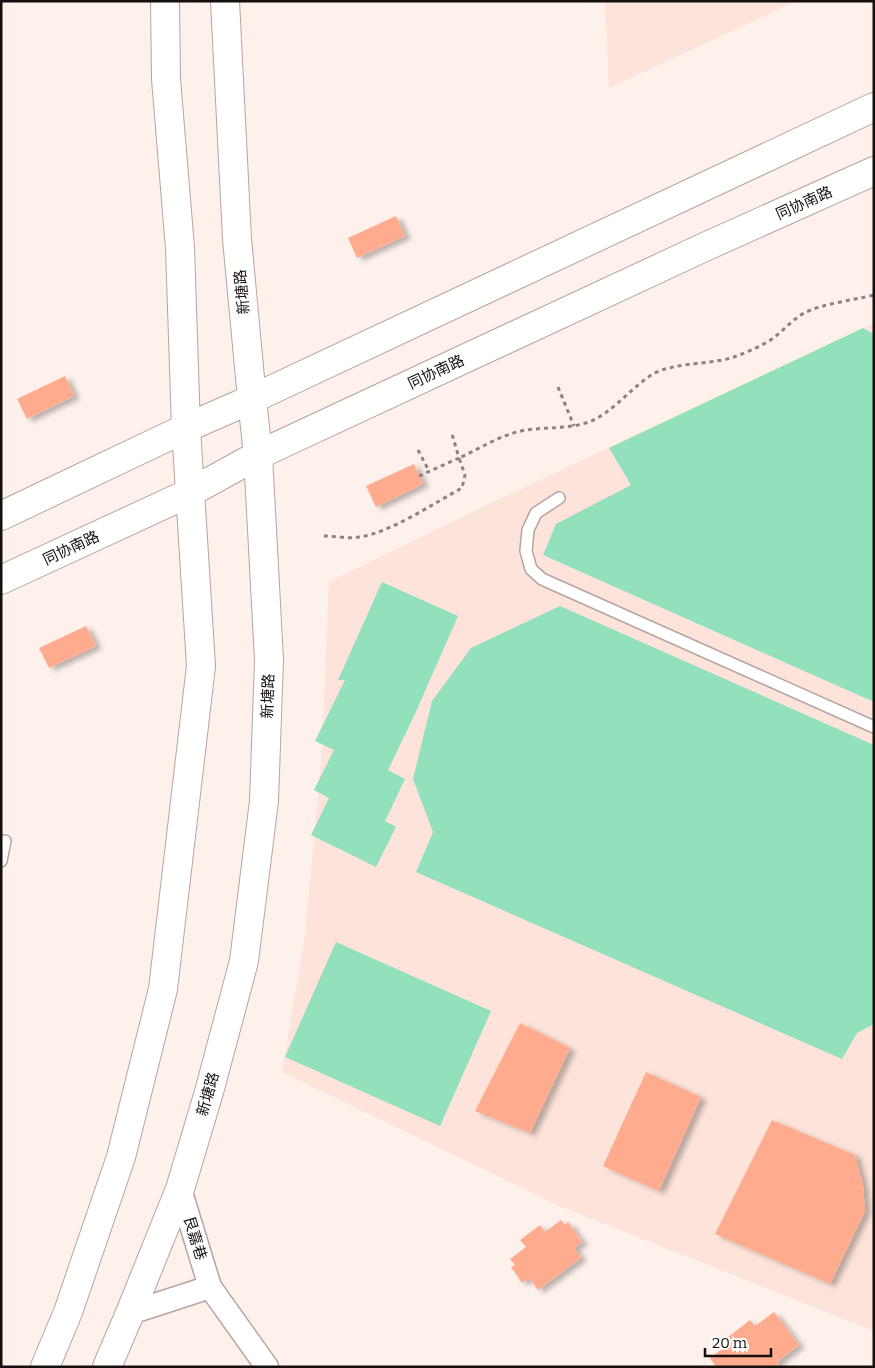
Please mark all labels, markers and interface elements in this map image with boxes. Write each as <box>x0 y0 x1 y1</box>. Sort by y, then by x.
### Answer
street label: 同协南路 <box>773 183 835 223</box>
street label: 新塘路 <box>231 269 253 315</box>
street label: 同协南路 <box>405 351 467 393</box>
street label: 同协南路 <box>40 527 102 569</box>
street label: 新塘路 <box>258 673 278 719</box>
street label: 新塘路 <box>193 1070 223 1118</box>
street label: 艮嘉巷 <box>180 1214 210 1262</box>
scale bar <box>705 1326 771 1358</box>
text: 20 m <box>712 1334 748 1352</box>

